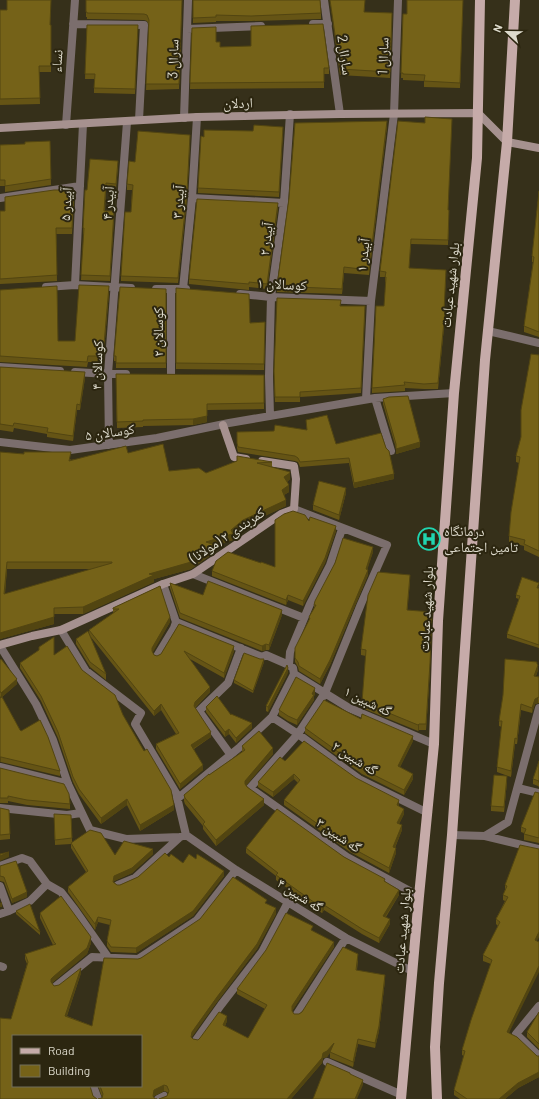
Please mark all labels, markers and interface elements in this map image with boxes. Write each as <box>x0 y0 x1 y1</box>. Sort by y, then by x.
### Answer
north arrow <box>487 12 527 52</box>
text: N <box>490 22 505 34</box>
street label: سارال 2 <box>333 34 357 76</box>
street label: سارال 1 <box>373 37 393 75</box>
street label: سارال 3 <box>163 39 183 79</box>
street label: نساء <box>47 49 66 73</box>
street label: اردلان <box>223 93 253 113</box>
street label: آبیدر ۳ <box>168 184 188 219</box>
street label: آبیدر ۴ <box>98 185 118 220</box>
street label: آبیدر ۵ <box>56 186 76 221</box>
street label: آبیدر ۲ <box>255 221 277 257</box>
street label: آبیدر ۱ <box>352 237 374 273</box>
street label: بلوار شهید عبادت <box>437 241 463 329</box>
street label: کوسالان ۱ <box>257 274 307 294</box>
street label: کوسالان ۲ <box>149 307 167 357</box>
street label: کوسالان ۴ <box>87 340 107 390</box>
street label: کوسالان ۵ <box>84 420 136 444</box>
street label: کمربندی ۲ (مولانا) <box>185 503 268 567</box>
place label: درمانگاه تامین اجتماعی <box>444 522 518 556</box>
hospital icon: درمانگاه تامین اجتماعی <box>416 526 442 552</box>
street label: بلوار شهید عبادت <box>415 566 437 652</box>
street label: گه شبین ۱ <box>341 682 395 720</box>
street label: گه شبین ۲ <box>329 737 381 779</box>
street label: گه شبین ۳ <box>313 813 365 857</box>
street label: گه شبین ۴ <box>274 874 326 916</box>
street label: بلوار شهید عبادت <box>389 887 415 974</box>
legend <box>12 1035 142 1087</box>
text: Road <box>48 1043 75 1057</box>
text: Building <box>48 1063 90 1077</box>

